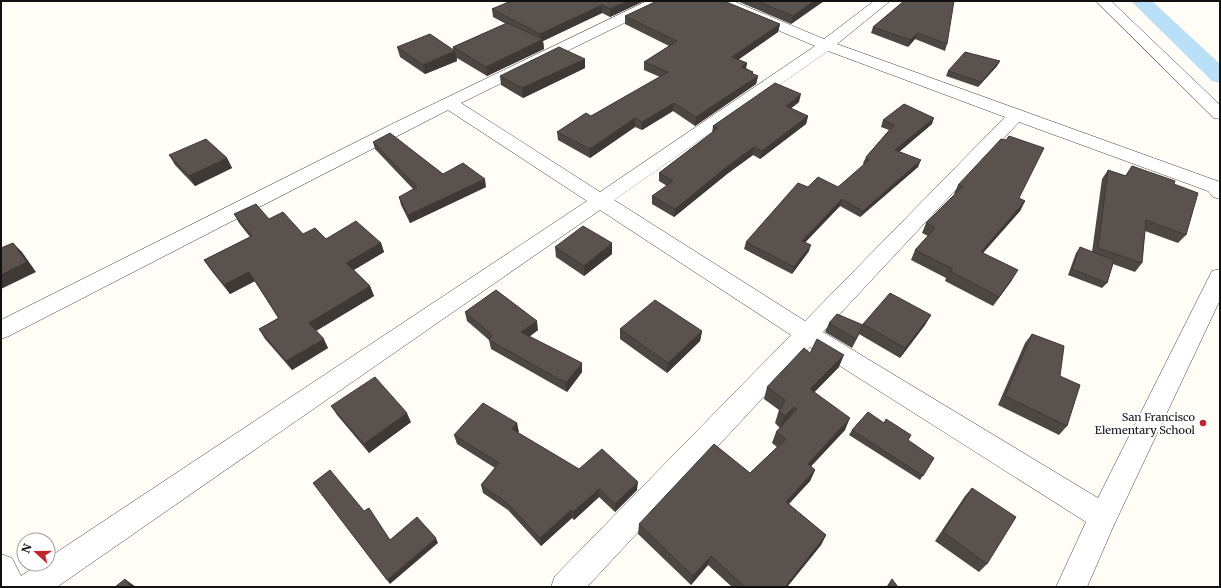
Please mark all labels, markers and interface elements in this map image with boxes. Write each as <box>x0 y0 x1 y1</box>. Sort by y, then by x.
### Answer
place label: San Francisco Elementary School <box>1095 410 1196 437</box>
marker: San Francisco Elementary School <box>1198 418 1208 428</box>
north arrow <box>16 532 56 572</box>
text: N <box>19 542 35 555</box>

